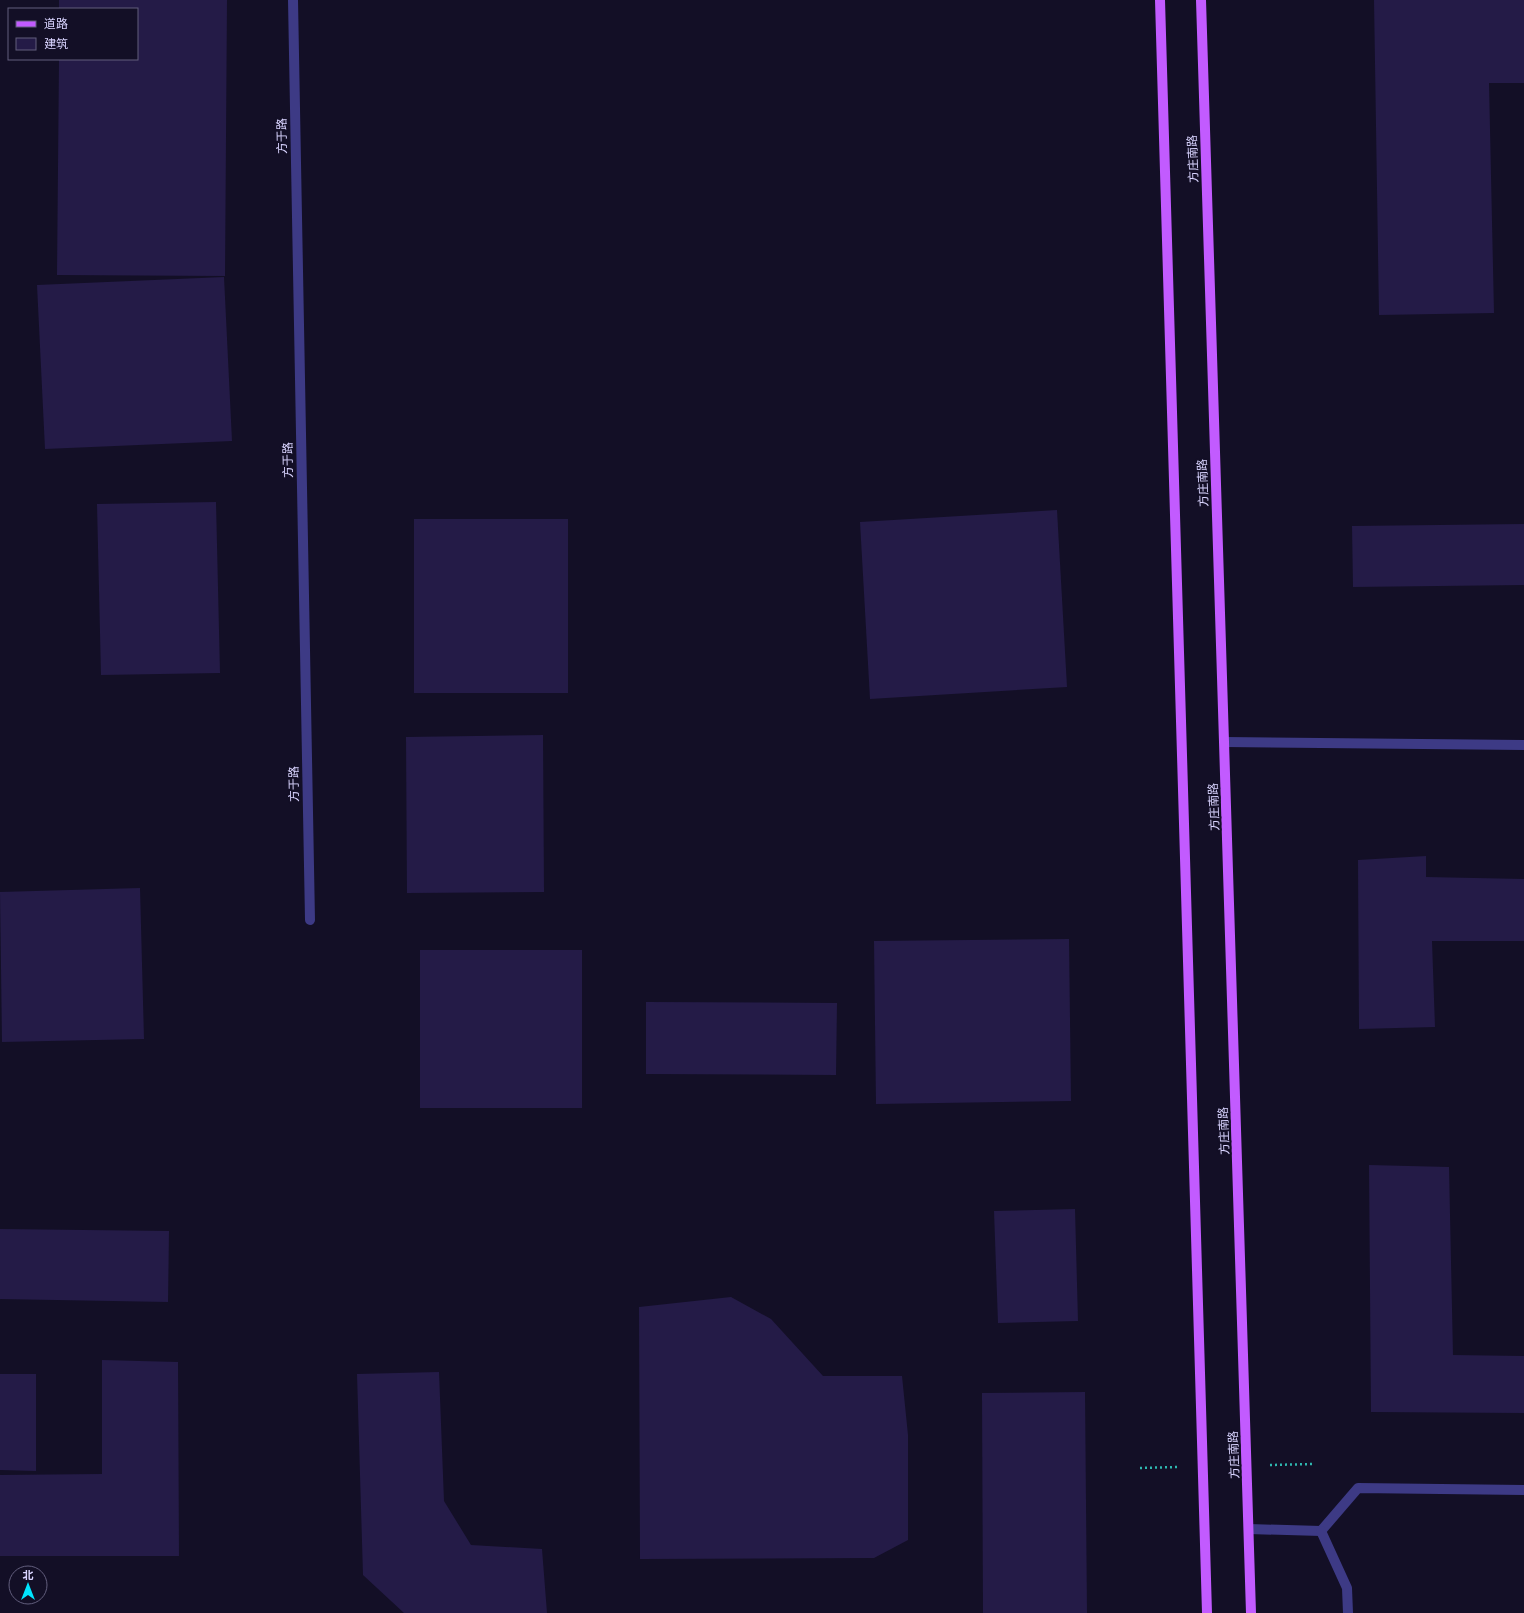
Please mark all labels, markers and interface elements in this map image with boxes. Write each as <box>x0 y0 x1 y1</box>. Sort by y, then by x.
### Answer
legend <box>8 8 138 60</box>
text: 道路 <box>44 17 68 32</box>
text: 建筑 <box>44 37 68 52</box>
street label: 方于路 <box>275 118 290 154</box>
street label: 方庄南路 <box>1185 135 1202 183</box>
street label: 方于路 <box>281 442 296 478</box>
street label: 方庄南路 <box>1195 459 1212 507</box>
street label: 方于路 <box>287 766 302 802</box>
street label: 方庄南路 <box>1206 783 1223 831</box>
street label: 方庄南路 <box>1216 1107 1233 1155</box>
street label: 方庄南路 <box>1226 1431 1243 1479</box>
north arrow <box>8 1565 48 1605</box>
text: 北 <box>23 1569 34 1582</box>

